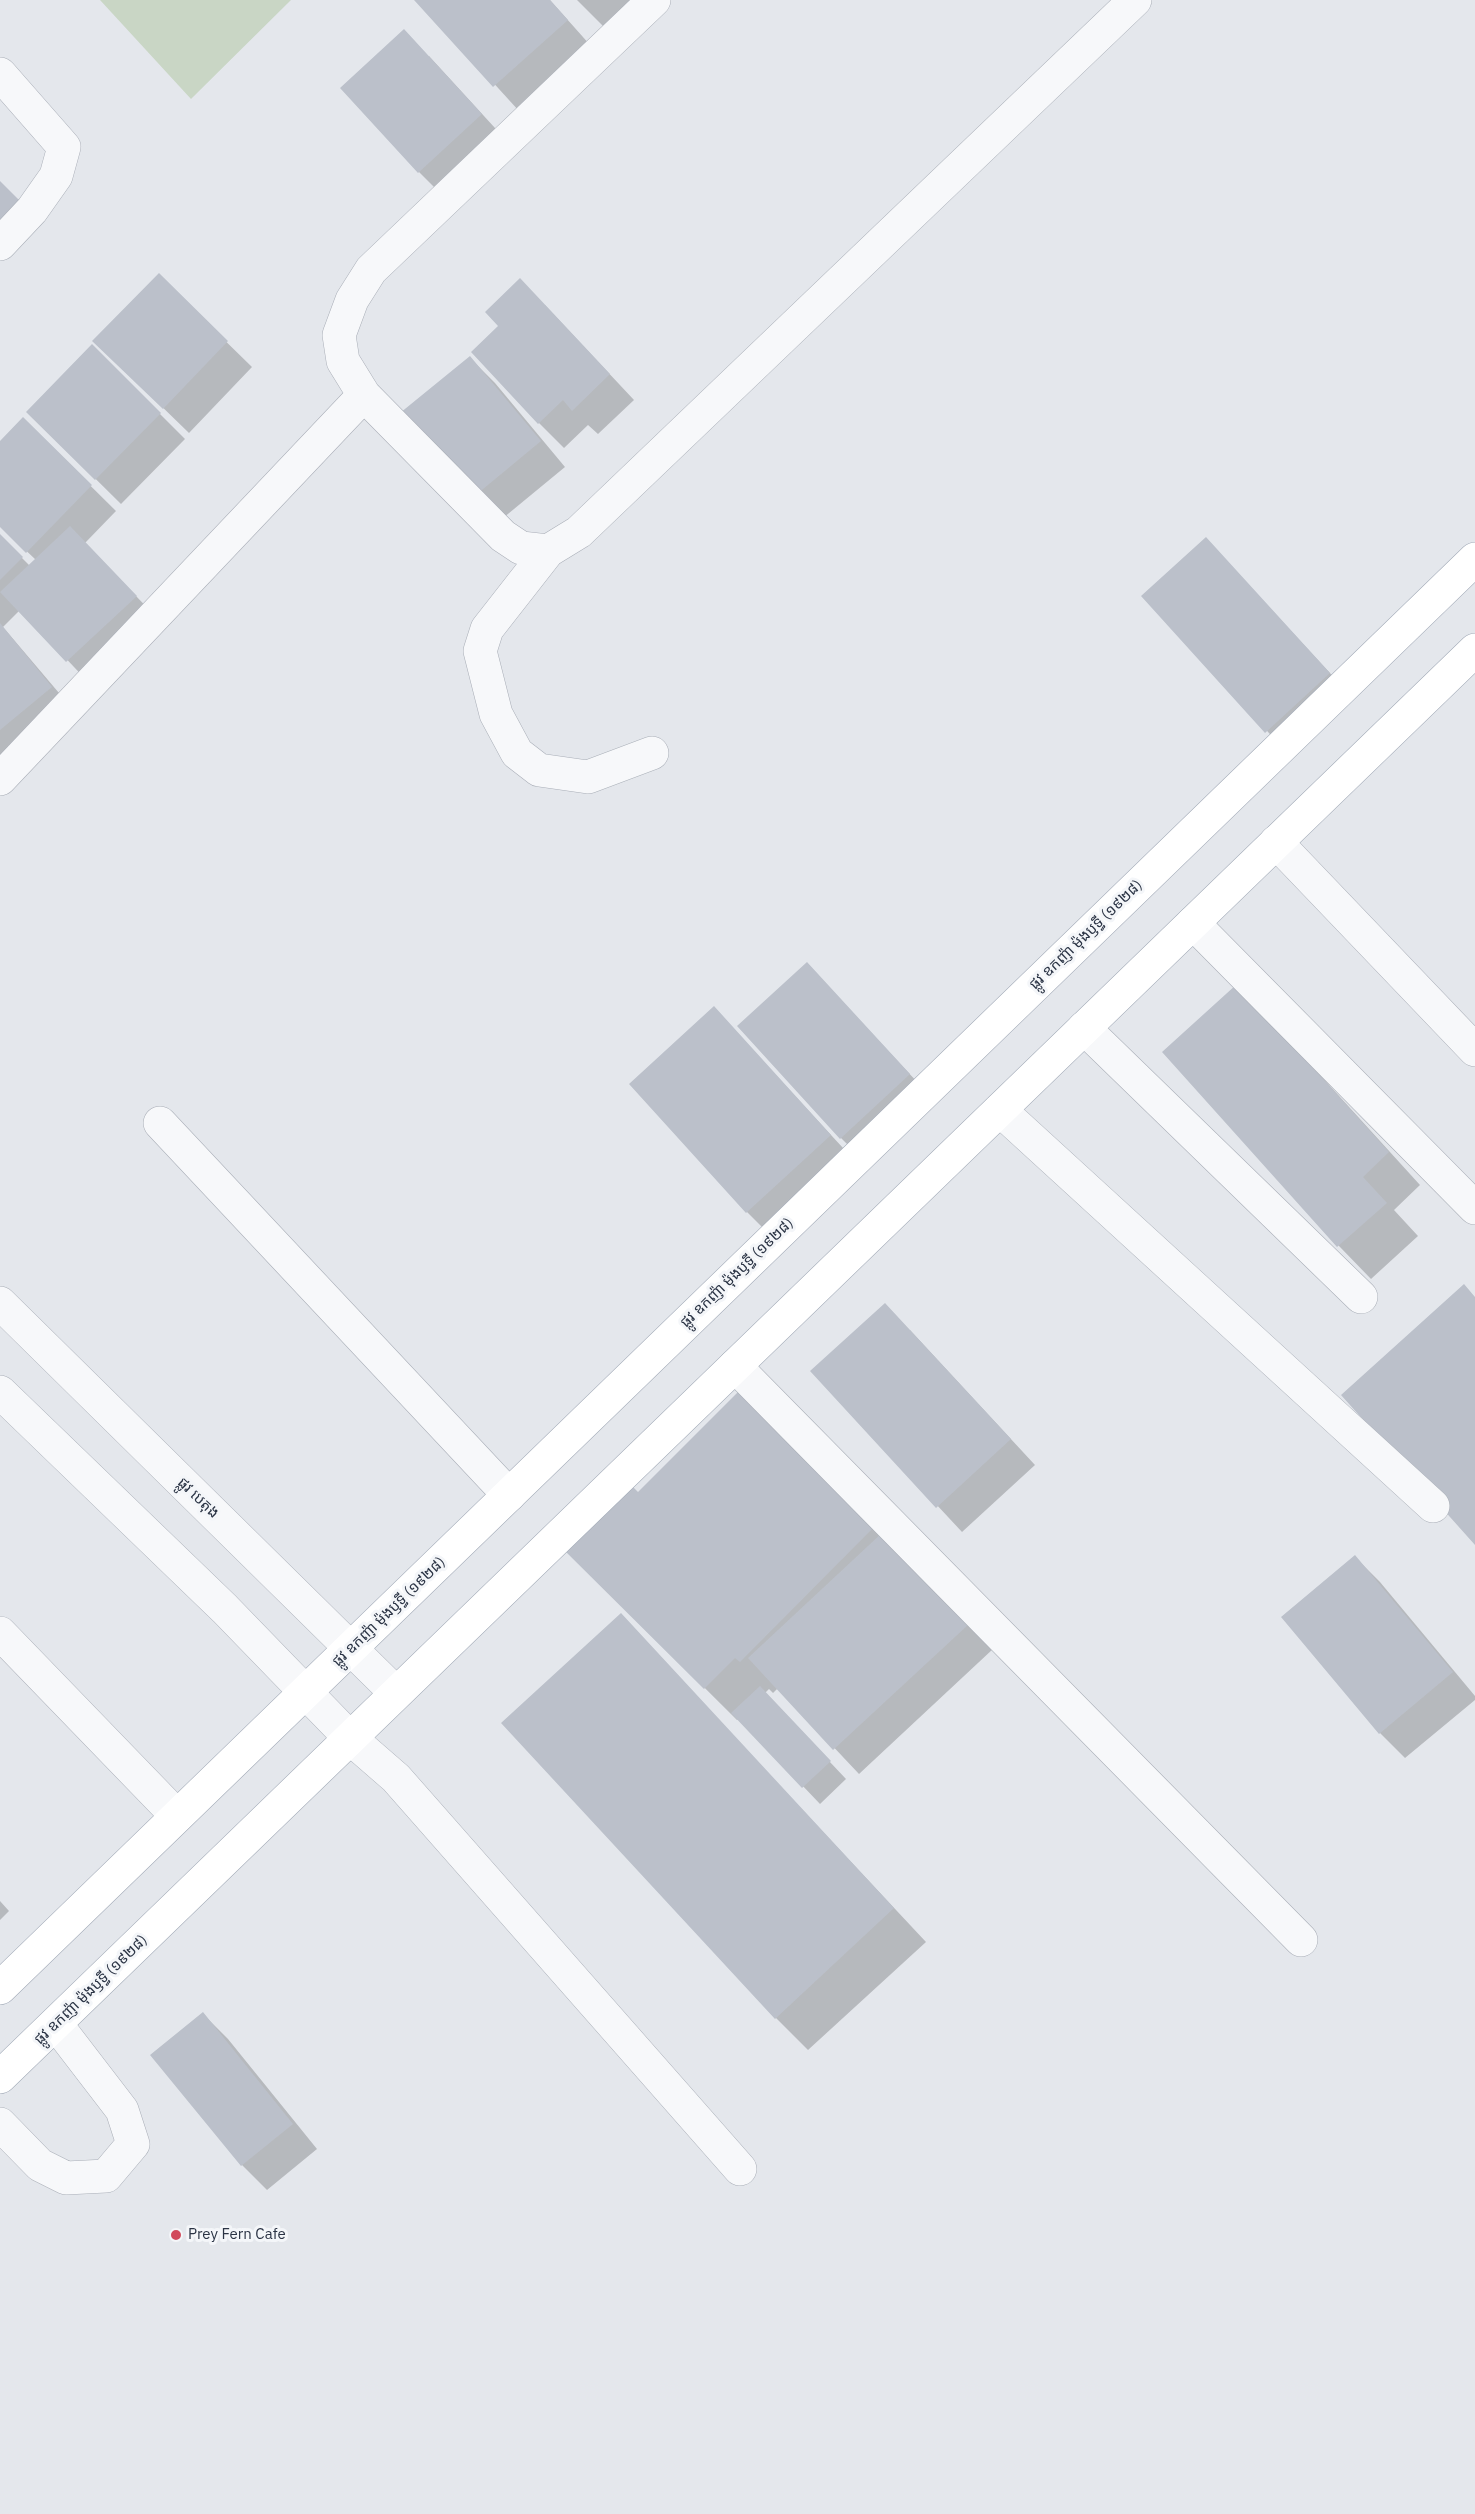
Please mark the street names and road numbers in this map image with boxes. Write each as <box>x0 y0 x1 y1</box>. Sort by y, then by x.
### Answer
street label: ផ្លូវ ឧកញ៉ា ម៉ុងឫទ្ធី (១៩២៨) <box>1026 876 1146 994</box>
street label: ផ្លូវ ឧកញ៉ា ម៉ុងឫទ្ធី (១៩២៨) <box>677 1214 797 1332</box>
street label: ផ្លូវ បេតុង <box>173 1474 223 1522</box>
street label: ផ្លូវ ឧកញ៉ា ម៉ុងឫទ្ធី (១៩២៨) <box>329 1553 449 1671</box>
street label: ផ្លូវ ឧកញ៉ា ម៉ុងឫទ្ធី (១៩២៨) <box>31 1931 151 2049</box>

